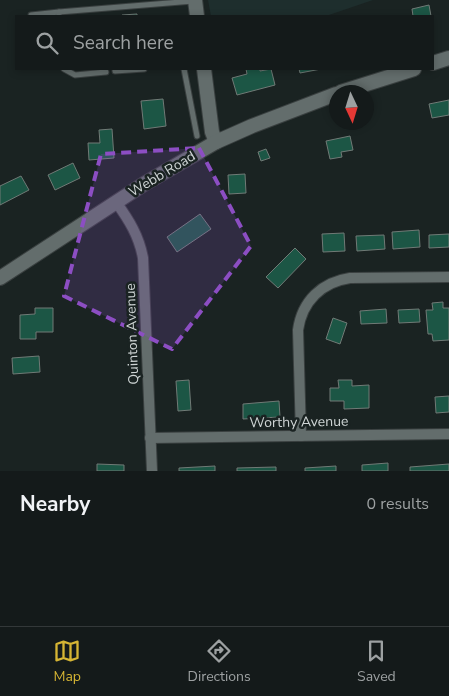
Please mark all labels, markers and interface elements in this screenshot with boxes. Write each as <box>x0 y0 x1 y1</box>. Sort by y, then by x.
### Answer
search box <box>15 15 434 70</box>
icon: search <box>33 29 61 57</box>
text: Search here <box>73 30 174 56</box>
north arrow <box>329 85 374 130</box>
street label: Webb Road <box>125 147 199 201</box>
street label: Quinton Avenue <box>121 283 143 385</box>
street label: Worthy Avenue <box>249 412 349 432</box>
text: Nearby <box>20 490 90 518</box>
text: 0 results <box>367 493 429 515</box>
tab: Map <box>53 637 81 686</box>
tab: Directions <box>188 637 251 686</box>
tab: Saved <box>357 637 396 686</box>

